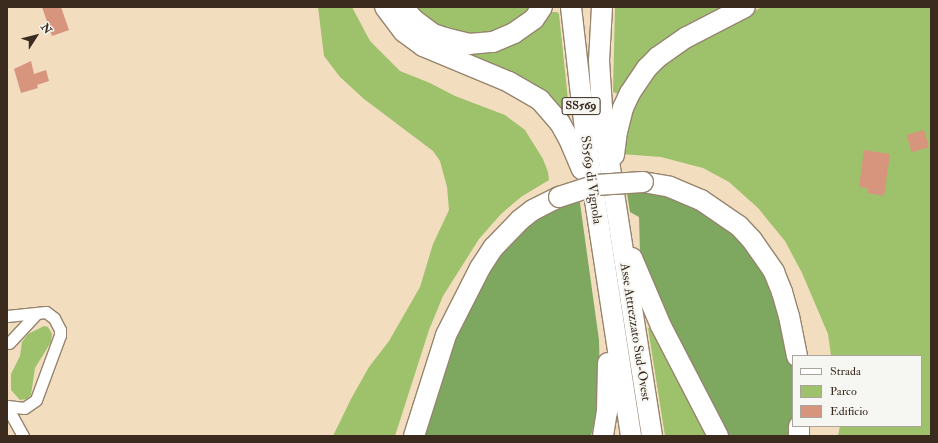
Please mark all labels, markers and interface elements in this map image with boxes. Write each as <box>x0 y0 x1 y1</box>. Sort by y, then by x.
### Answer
north arrow <box>16 16 56 56</box>
text: N <box>38 21 54 36</box>
road number: SS569 <box>561 96 601 116</box>
street label: SS569 di Vignola <box>577 135 605 225</box>
street label: Asse Attrezzato Sud-Ovest <box>616 262 654 402</box>
legend <box>792 355 922 427</box>
text: Strada <box>830 364 861 379</box>
text: Parco <box>830 384 857 399</box>
text: Edificio <box>830 404 868 419</box>

